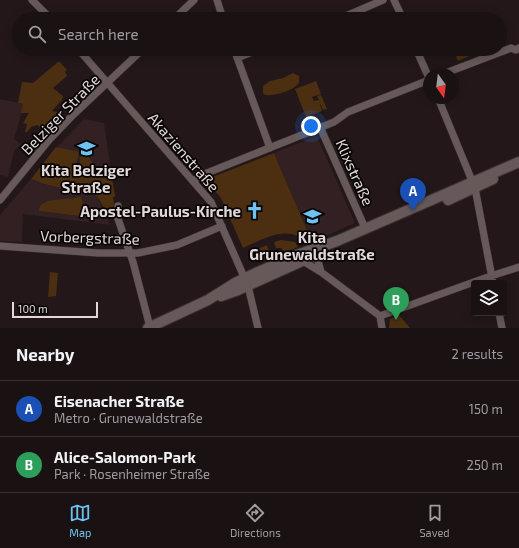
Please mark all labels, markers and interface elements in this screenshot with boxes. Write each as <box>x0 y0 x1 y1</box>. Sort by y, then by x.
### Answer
search box <box>12 12 507 56</box>
icon: search <box>26 23 48 45</box>
text: Search here <box>58 25 139 43</box>
north arrow <box>423 68 459 104</box>
street label: Belziger Straße <box>17 70 103 158</box>
street label: Akazienstraße <box>145 109 223 195</box>
your location <box>301 116 321 136</box>
street label: Klixstraße <box>332 136 378 208</box>
school or university icon: Kita Belziger Straße <box>76 139 96 159</box>
place label: Kita Belziger Straße <box>41 161 132 196</box>
pin: A <box>400 178 426 211</box>
church icon: Apostel-Paulus-Kirche <box>244 201 264 221</box>
place label: Apostel-Paulus-Kirche <box>80 202 241 220</box>
school or university icon: Kita Grunewaldstraße <box>302 206 322 226</box>
street label: Vorbergstraße <box>40 226 140 248</box>
place label: Kita Grunewaldstraße <box>249 228 375 263</box>
map controls <box>471 280 507 316</box>
button: layers <box>471 280 507 316</box>
pin: B <box>383 287 409 320</box>
scale bar <box>12 300 98 319</box>
text: 100 m <box>18 302 48 315</box>
text: Nearby <box>16 344 74 364</box>
text: 2 results <box>451 346 503 362</box>
text: Eisenacher Straße <box>54 392 184 410</box>
text: A <box>25 401 33 417</box>
text: 150 m <box>469 401 503 417</box>
text: Metro · Grunewaldstraße <box>54 410 203 426</box>
text: Alice-Salomon-Park <box>54 448 196 466</box>
text: B <box>25 457 33 473</box>
text: 250 m <box>467 457 503 473</box>
text: Park · Rosenheimer Straße <box>54 466 210 482</box>
tab: Map <box>69 502 91 539</box>
tab: Directions <box>230 502 281 539</box>
tab: Saved <box>419 502 450 539</box>

